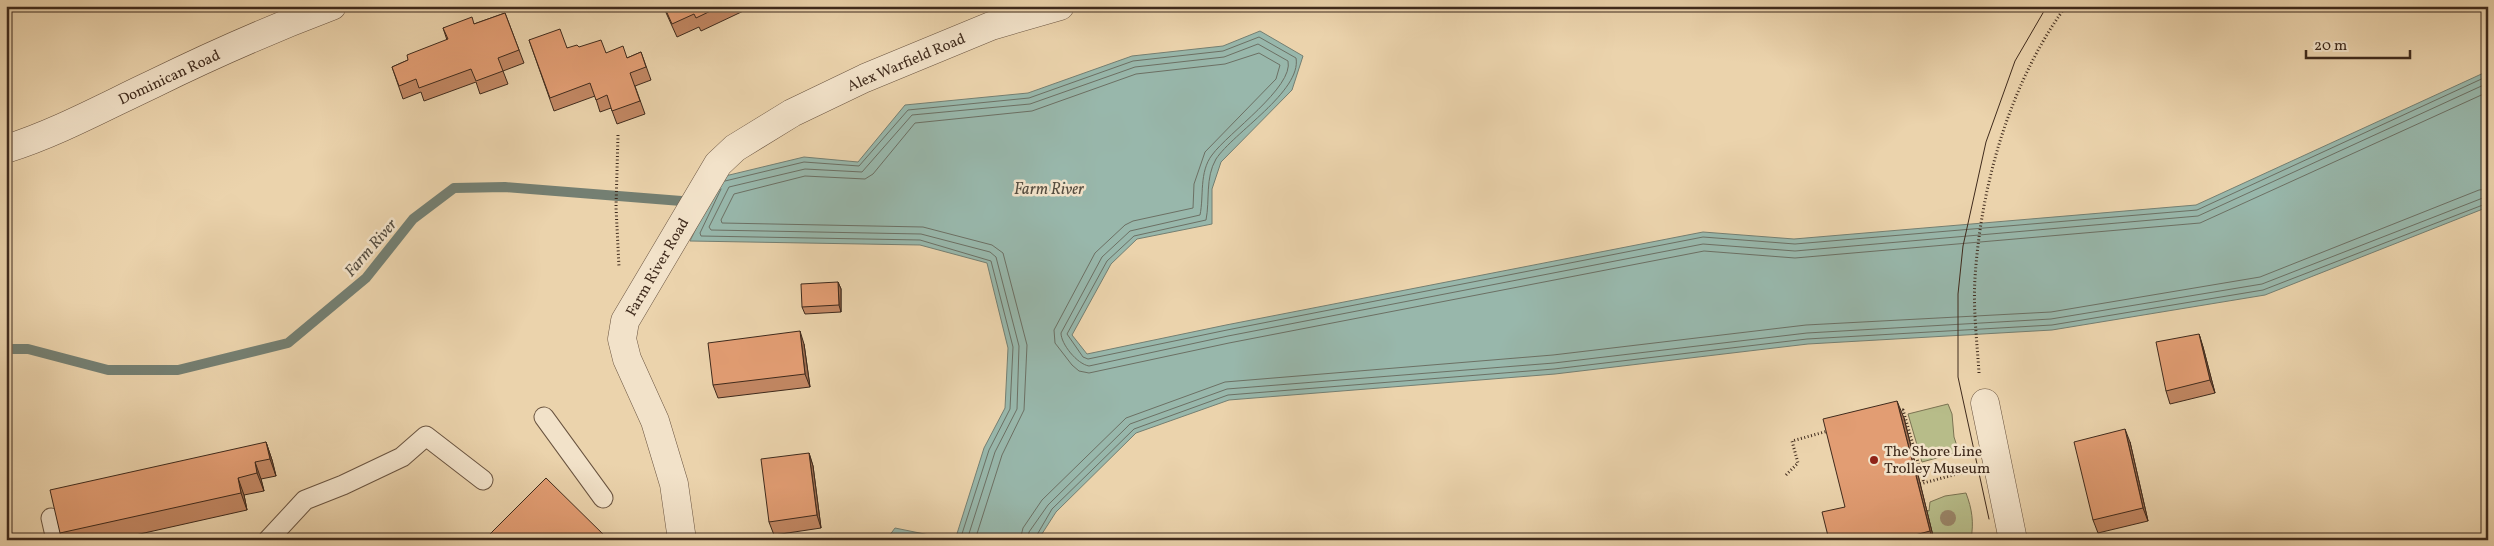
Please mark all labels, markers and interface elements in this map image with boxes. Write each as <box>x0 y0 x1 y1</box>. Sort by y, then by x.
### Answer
scale bar <box>2306 28 2410 60</box>
street label: Alex Warfield Road <box>844 29 969 98</box>
text: 20 m <box>2314 36 2347 57</box>
street label: Dominican Road <box>115 46 224 111</box>
water label: Farm River <box>1014 179 1085 201</box>
water label: Farm River <box>340 214 403 282</box>
street label: Farm River Road <box>622 215 695 321</box>
place label: The Shore Line Trolley Museum <box>1884 442 1990 480</box>
marker: The Shore Line Trolley Museum <box>1868 454 1880 466</box>

